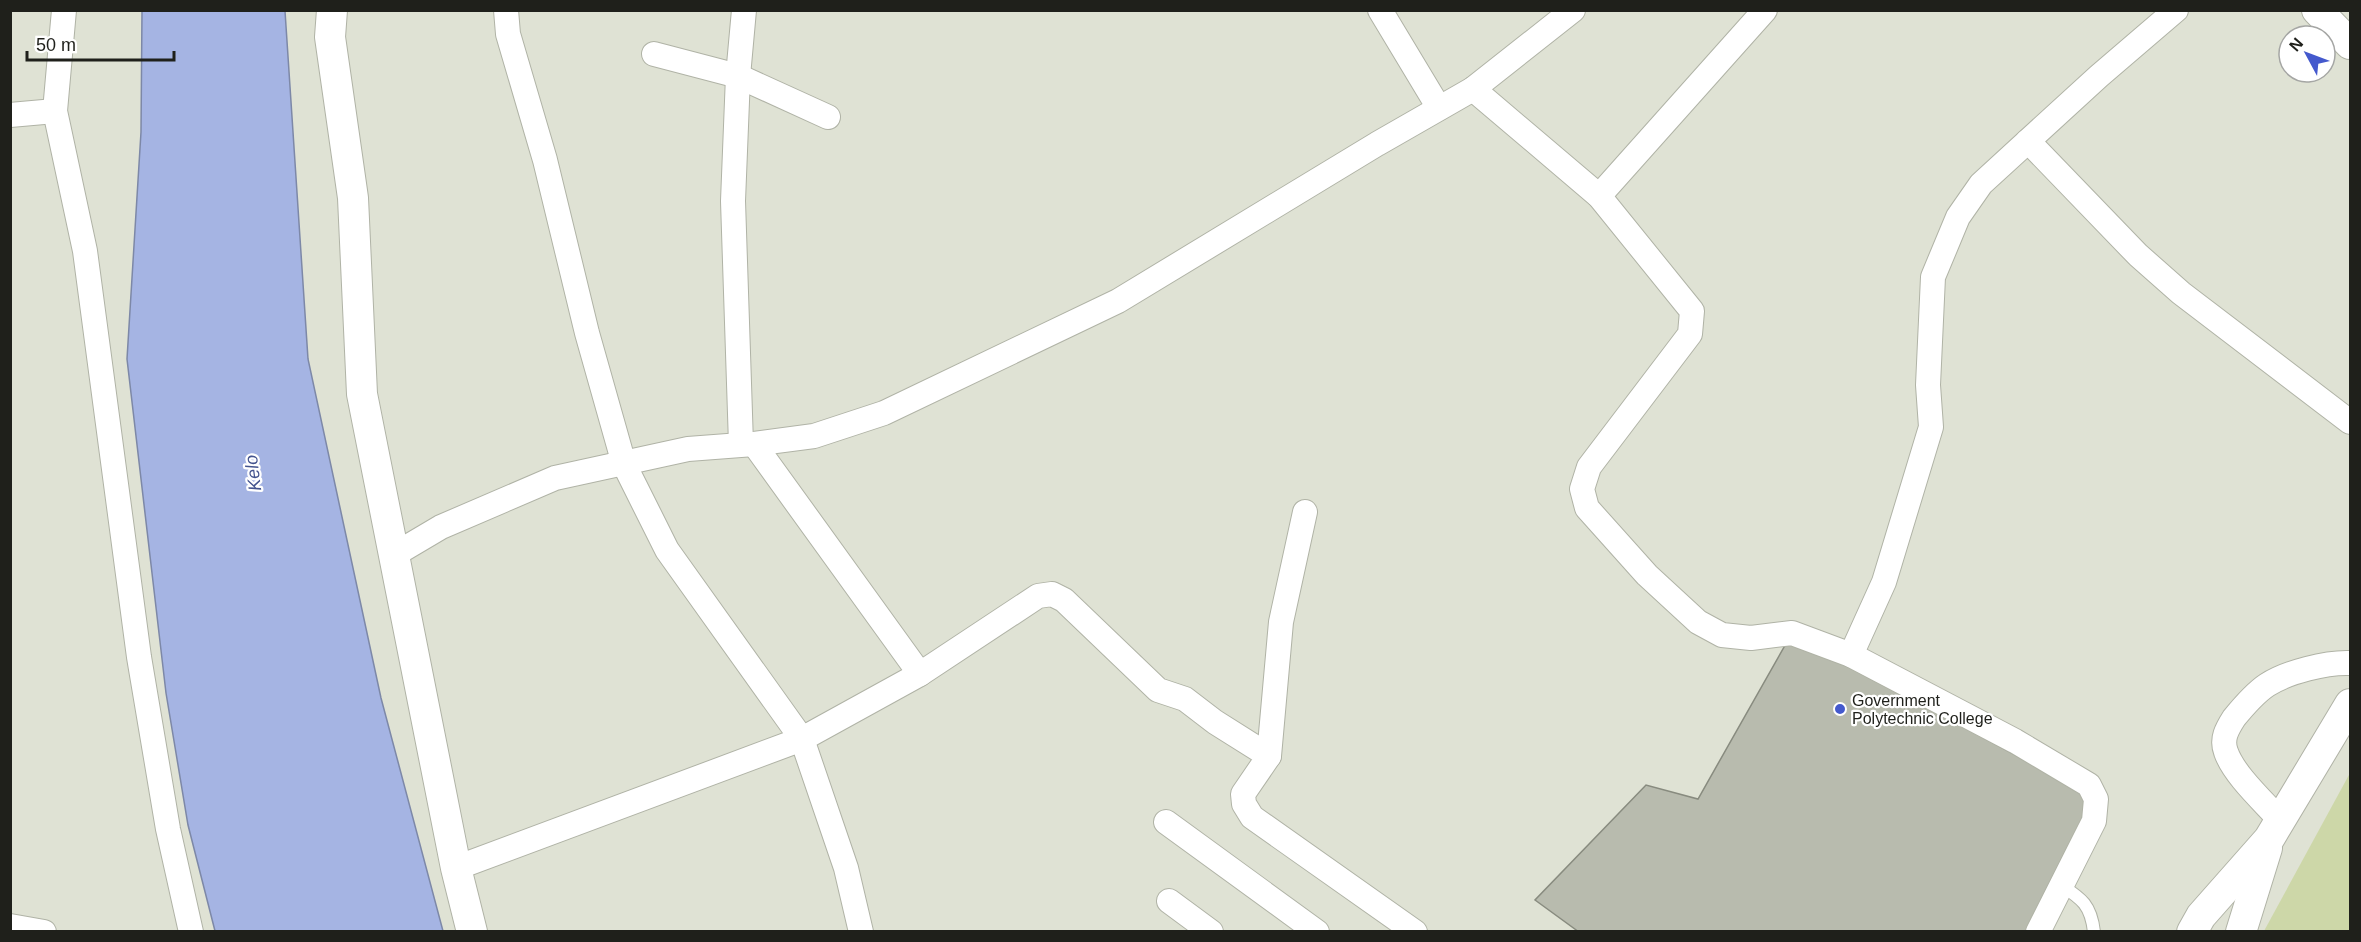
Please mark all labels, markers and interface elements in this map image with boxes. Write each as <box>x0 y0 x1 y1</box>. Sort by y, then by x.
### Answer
scale bar <box>27 24 174 62</box>
north arrow <box>2277 24 2337 84</box>
text: 50 m <box>36 35 76 55</box>
text: N <box>2286 35 2306 54</box>
water label: Kelo <box>241 454 265 492</box>
place label: Government Polytechnic College <box>1852 692 1993 727</box>
marker: Government Polytechnic College <box>1833 702 1847 716</box>

